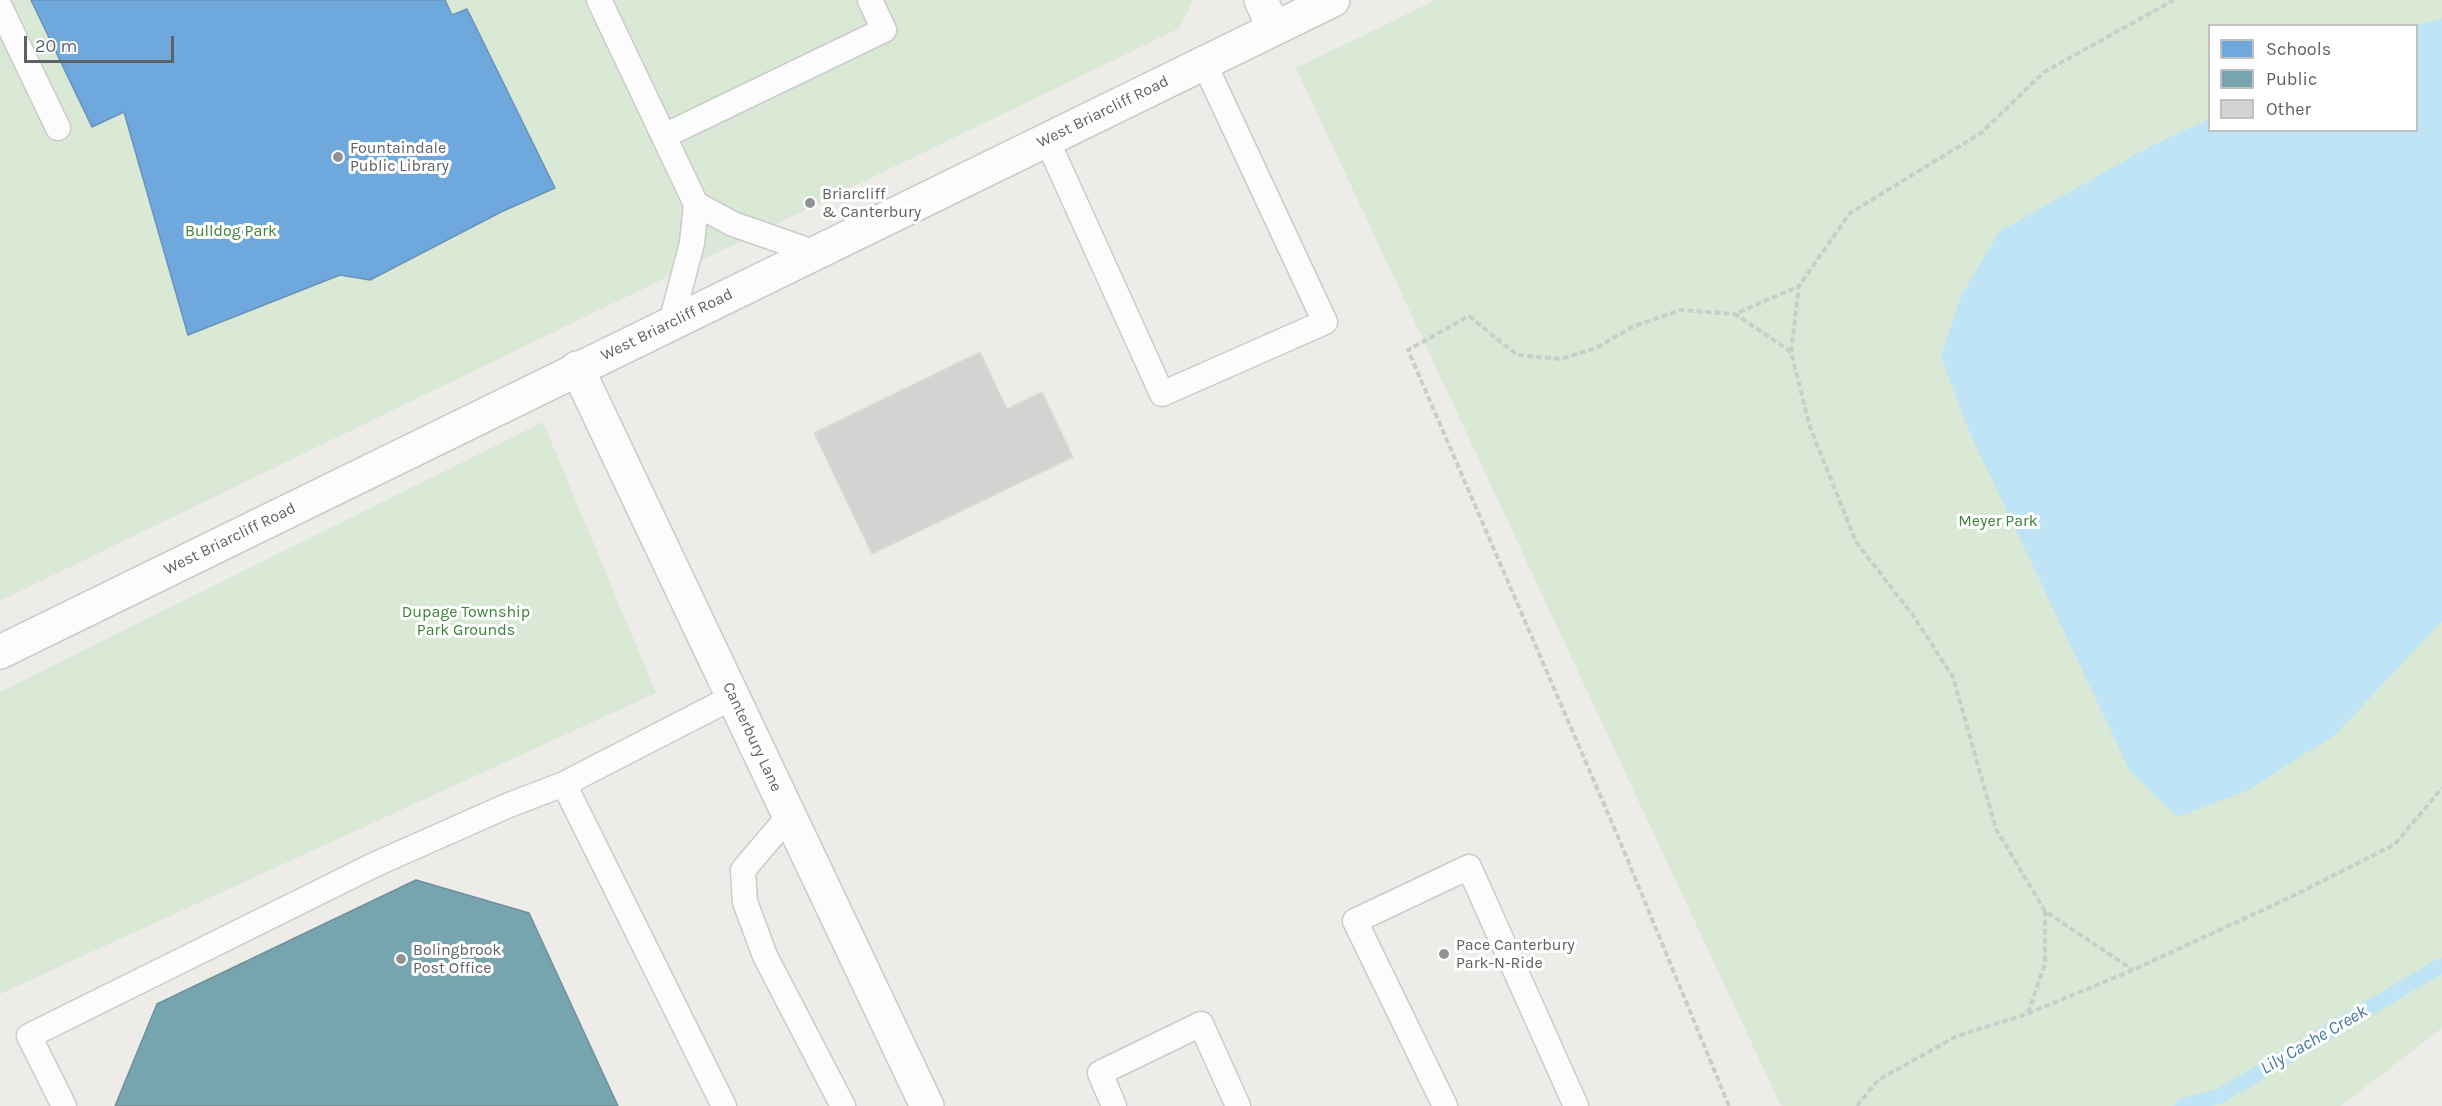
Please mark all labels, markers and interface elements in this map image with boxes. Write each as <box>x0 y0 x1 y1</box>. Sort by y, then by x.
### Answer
scale bar <box>27 24 177 62</box>
legend <box>2208 24 2418 132</box>
text: 20 m <box>35 35 77 57</box>
text: Schools <box>2266 38 2331 60</box>
text: Public <box>2266 68 2317 90</box>
street label: West Briarcliff Road <box>1034 72 1172 152</box>
text: Other <box>2266 98 2311 120</box>
place label: Fountaindale Public Library <box>350 138 449 176</box>
marker: Fountaindale Public Library <box>331 150 345 164</box>
place label: Briarcliff & Canterbury <box>822 184 921 222</box>
marker: Briarcliff & Canterbury <box>803 196 817 210</box>
park label: Bulldog Park <box>185 221 277 241</box>
street label: West Briarcliff Road <box>598 285 736 365</box>
street label: West Briarcliff Road <box>161 499 299 579</box>
park label: Meyer Park <box>1958 511 2038 531</box>
park label: Dupage Township Park Grounds <box>402 602 530 640</box>
street label: Canterbury Lane <box>718 679 786 795</box>
place label: Pace Canterbury Park-N-Ride <box>1456 935 1575 973</box>
place label: Bolingbrook Post Office <box>413 940 501 978</box>
marker: Pace Canterbury Park-N-Ride <box>1437 947 1451 961</box>
marker: Bolingbrook Post Office <box>394 952 408 966</box>
water label: Lily Cache Creek <box>2257 1001 2371 1079</box>

